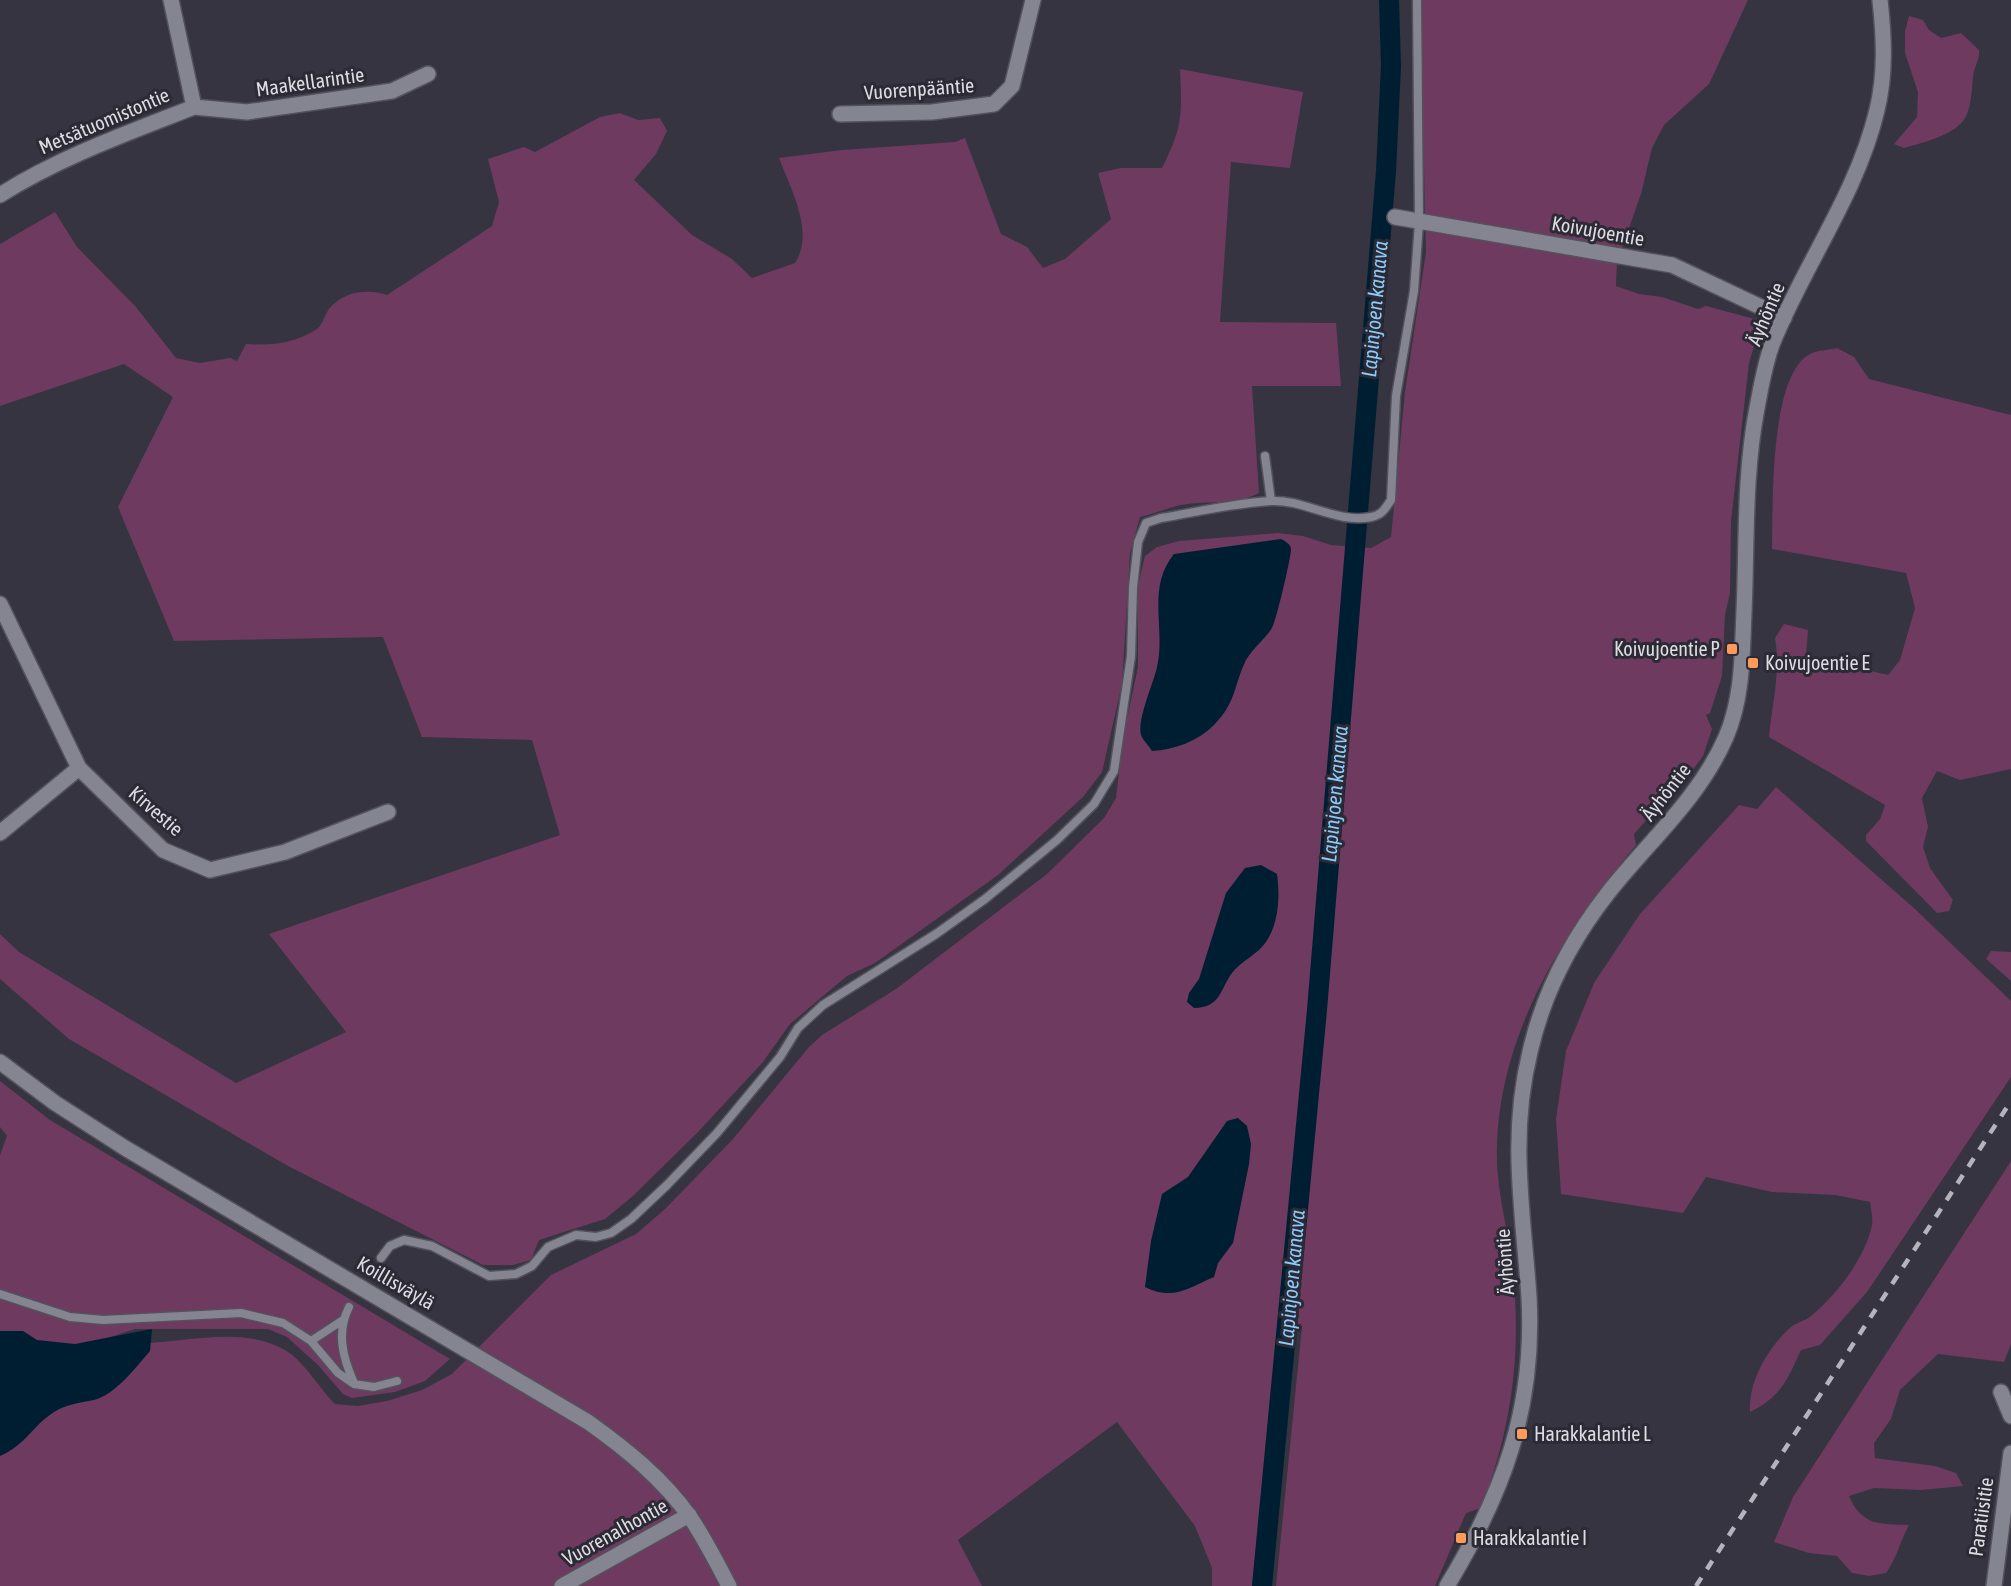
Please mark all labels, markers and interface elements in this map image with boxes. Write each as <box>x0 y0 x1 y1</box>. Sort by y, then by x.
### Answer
street label: Maakellarintie <box>254 63 366 100</box>
street label: Vuorenpääntie <box>863 73 975 104</box>
street label: Metsätuomistontie <box>35 83 173 158</box>
street label: Koivujoentie <box>1550 211 1646 250</box>
water label: Lapinjoen kanava <box>1356 239 1392 378</box>
street label: Äyhöntie <box>1742 279 1789 349</box>
place label: Koivujoentie P <box>1614 637 1720 660</box>
marker: Koivujoentie P <box>1725 642 1739 656</box>
place label: Koivujoentie E <box>1765 651 1870 674</box>
marker: Koivujoentie E <box>1746 656 1760 670</box>
water label: Lapinjoen kanava <box>1316 724 1352 863</box>
street label: Äyhöntie <box>1636 758 1695 825</box>
street label: Kirvestie <box>125 781 188 840</box>
water label: Lapinjoen kanava <box>1273 1208 1309 1347</box>
street label: Äyhöntie <box>1491 1228 1518 1296</box>
street label: Koillisväylä <box>353 1251 439 1314</box>
place label: Harakkalantie L <box>1534 1422 1651 1445</box>
marker: Harakkalantie L <box>1515 1427 1529 1441</box>
street label: Paratiisitie <box>1964 1476 1997 1558</box>
street label: Vuorenalhontie <box>558 1493 671 1570</box>
place label: Harakkalantie I <box>1473 1526 1587 1549</box>
marker: Harakkalantie I <box>1454 1531 1468 1545</box>

